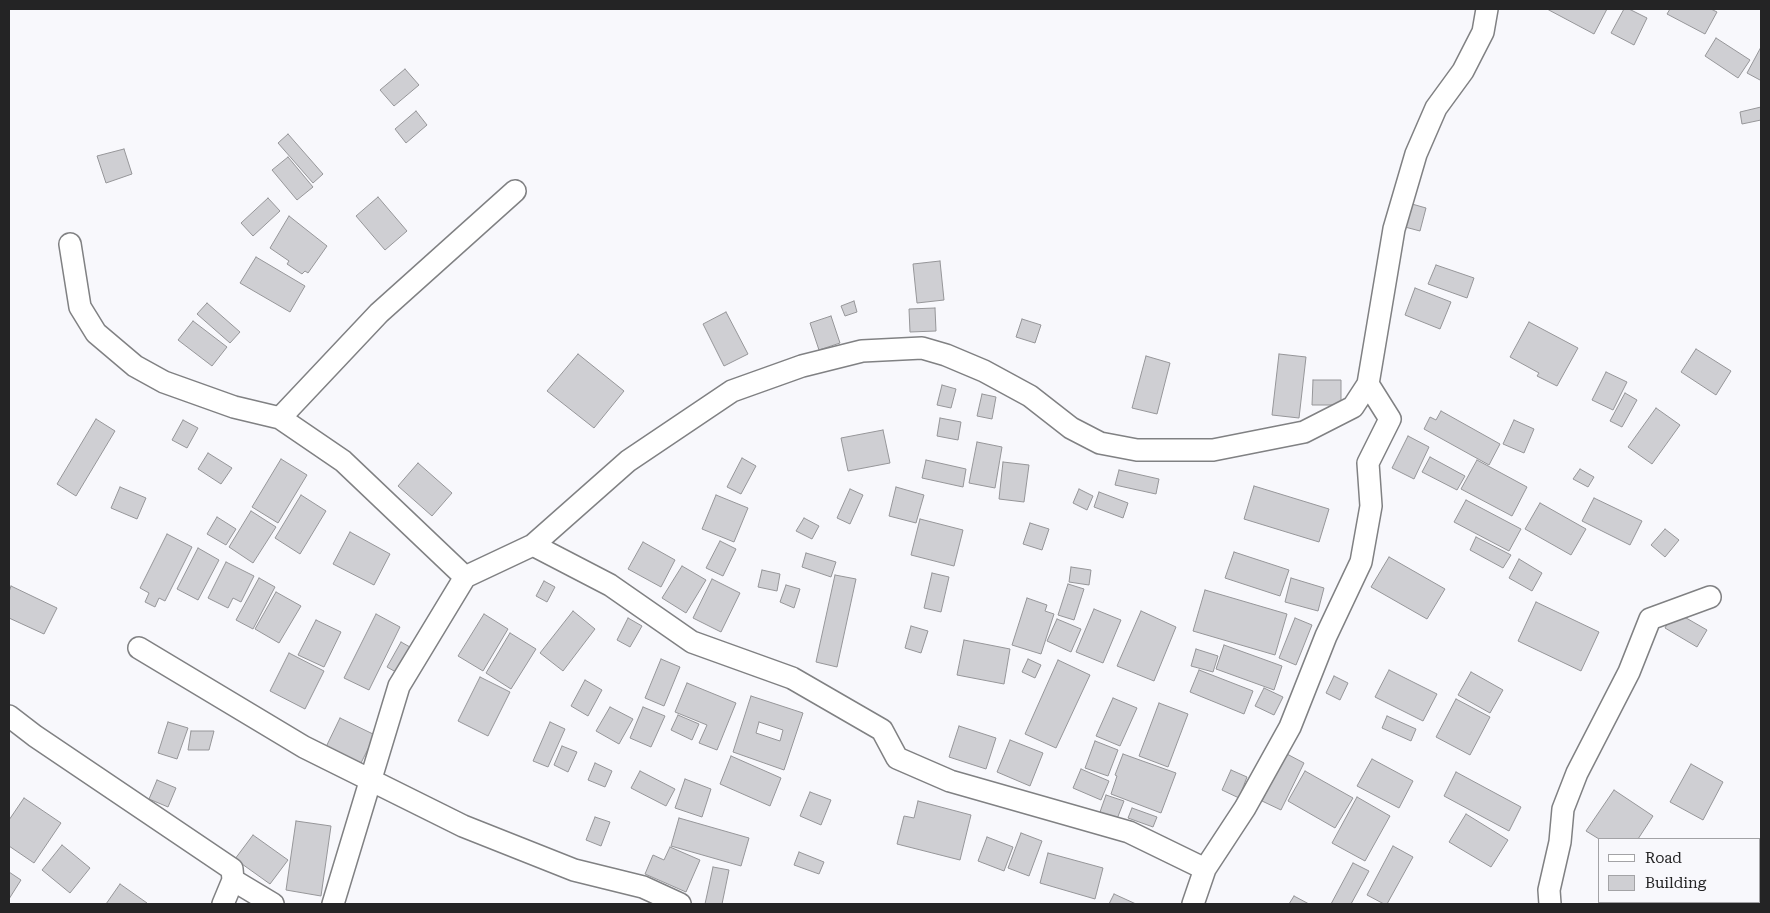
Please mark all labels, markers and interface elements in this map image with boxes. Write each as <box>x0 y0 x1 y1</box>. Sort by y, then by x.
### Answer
legend <box>1598 838 1760 903</box>
text: Road <box>1645 849 1682 867</box>
text: Building <box>1645 874 1706 892</box>

